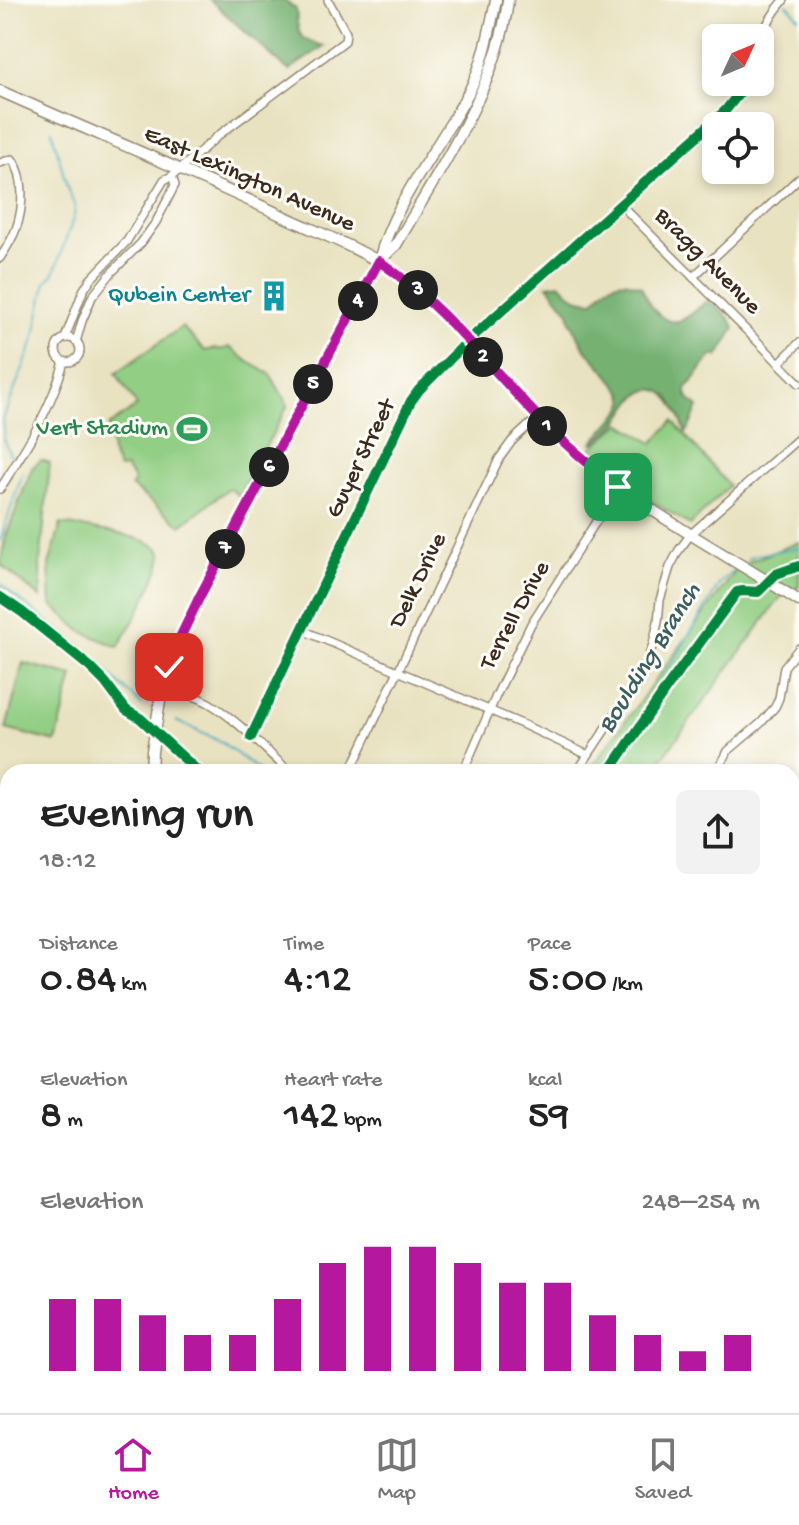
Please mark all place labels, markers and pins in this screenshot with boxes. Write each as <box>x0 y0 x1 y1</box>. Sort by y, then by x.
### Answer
pin: 3 <box>398 270 438 310</box>
building icon: Qubein Center <box>257 279 291 313</box>
pin: 4 <box>338 281 378 321</box>
place label: Qubein Center <box>108 282 252 311</box>
pin: 2 <box>463 337 503 377</box>
pin: 5 <box>293 364 333 404</box>
pin: 1 <box>527 406 567 446</box>
sports icon: Vert Stadium <box>175 412 209 446</box>
place label: Vert Stadium <box>35 415 168 444</box>
pin: 6 <box>249 447 289 487</box>
pin <box>584 453 652 521</box>
pin: 7 <box>205 529 245 569</box>
pin <box>135 633 203 701</box>

